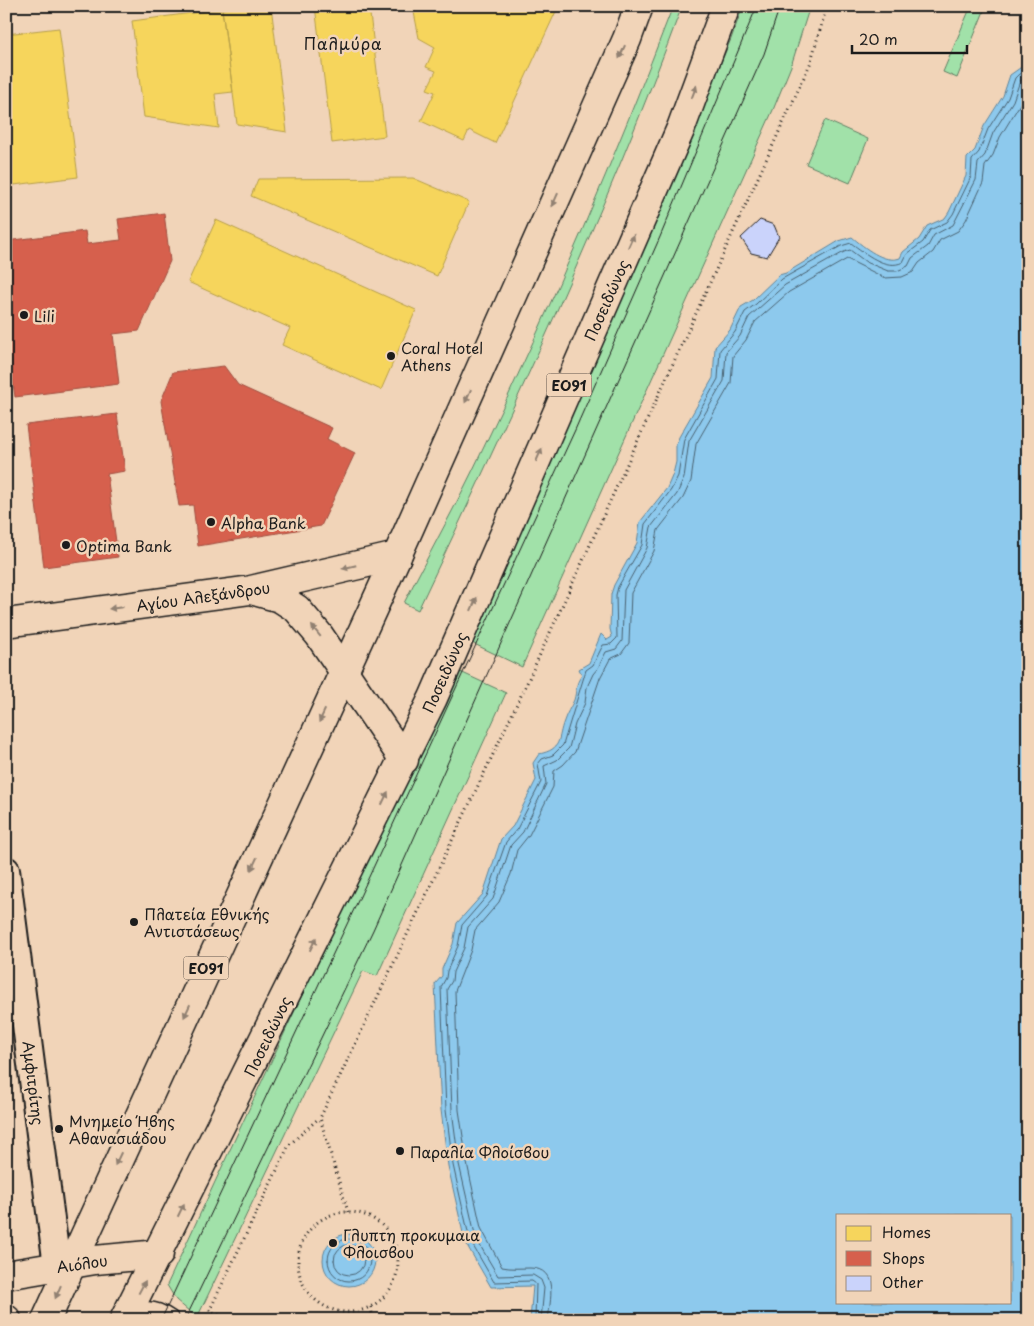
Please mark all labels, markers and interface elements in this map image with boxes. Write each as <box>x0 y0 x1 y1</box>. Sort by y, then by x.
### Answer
scale bar <box>852 22 966 54</box>
text: 20 m <box>859 27 898 50</box>
district label: Παλμύρα <box>303 31 383 55</box>
one-way arrow <box>617 45 625 59</box>
one-way arrow <box>691 84 698 99</box>
one-way arrow <box>551 193 559 207</box>
one-way arrow <box>628 234 636 248</box>
street label: Ποσειδώνος <box>578 255 634 344</box>
place label: Lili <box>34 304 55 327</box>
marker: Lili <box>18 309 30 321</box>
place label: Coral Hotel Athens <box>401 336 483 376</box>
marker: Coral Hotel Athens <box>385 350 397 362</box>
road number: ΕΟ91 <box>546 374 592 396</box>
one-way arrow <box>463 389 471 403</box>
one-way arrow <box>535 448 543 462</box>
place label: Alpha Bank <box>221 511 306 534</box>
marker: Alpha Bank <box>205 516 217 528</box>
place label: Optima Bank <box>76 534 172 557</box>
marker: Optima Bank <box>60 539 72 551</box>
one-way arrow <box>342 564 357 572</box>
street label: Αγίου Αλεξάνδρου <box>135 575 271 617</box>
one-way arrow <box>470 597 478 611</box>
one-way arrow <box>108 604 124 612</box>
one-way arrow <box>310 625 321 638</box>
street label: Ποσειδώνος <box>416 627 472 716</box>
one-way arrow <box>318 709 326 723</box>
one-way arrow <box>381 791 389 805</box>
one-way arrow <box>250 857 258 871</box>
place label: Πλατεία Εθνικής Αντιστάσεως <box>144 902 270 942</box>
marker: Πλατεία Εθνικής Αντιστάσεως <box>128 916 140 928</box>
one-way arrow <box>309 936 317 951</box>
road number: ΕΟ91 <box>184 956 228 980</box>
street label: Ποσειδώνος <box>238 992 297 1080</box>
one-way arrow <box>182 1004 190 1018</box>
street label: Αμφιτρίτης <box>17 1040 51 1127</box>
place label: Μνημείο Ήβης Αθανασιάδου <box>69 1109 175 1149</box>
marker: Μνημείο Ήβης Αθανασιάδου <box>53 1123 65 1135</box>
place label: Παραλία Φλοίσβου <box>410 1140 549 1163</box>
marker: Παραλία Φλοίσβου <box>394 1145 406 1157</box>
one-way arrow <box>114 1152 122 1166</box>
one-way arrow <box>177 1203 185 1217</box>
legend <box>836 1214 1012 1304</box>
text: Homes <box>882 1220 931 1243</box>
place label: Γλυπτη προκυμαια Φλοισβου <box>343 1223 480 1263</box>
marker: Γλυπτη προκυμαια Φλοισβου <box>327 1237 339 1249</box>
text: Shops <box>882 1246 925 1269</box>
street label: Αιόλου <box>55 1248 109 1278</box>
text: Other <box>882 1270 923 1293</box>
one-way arrow <box>138 1279 146 1294</box>
one-way arrow <box>53 1285 61 1299</box>

